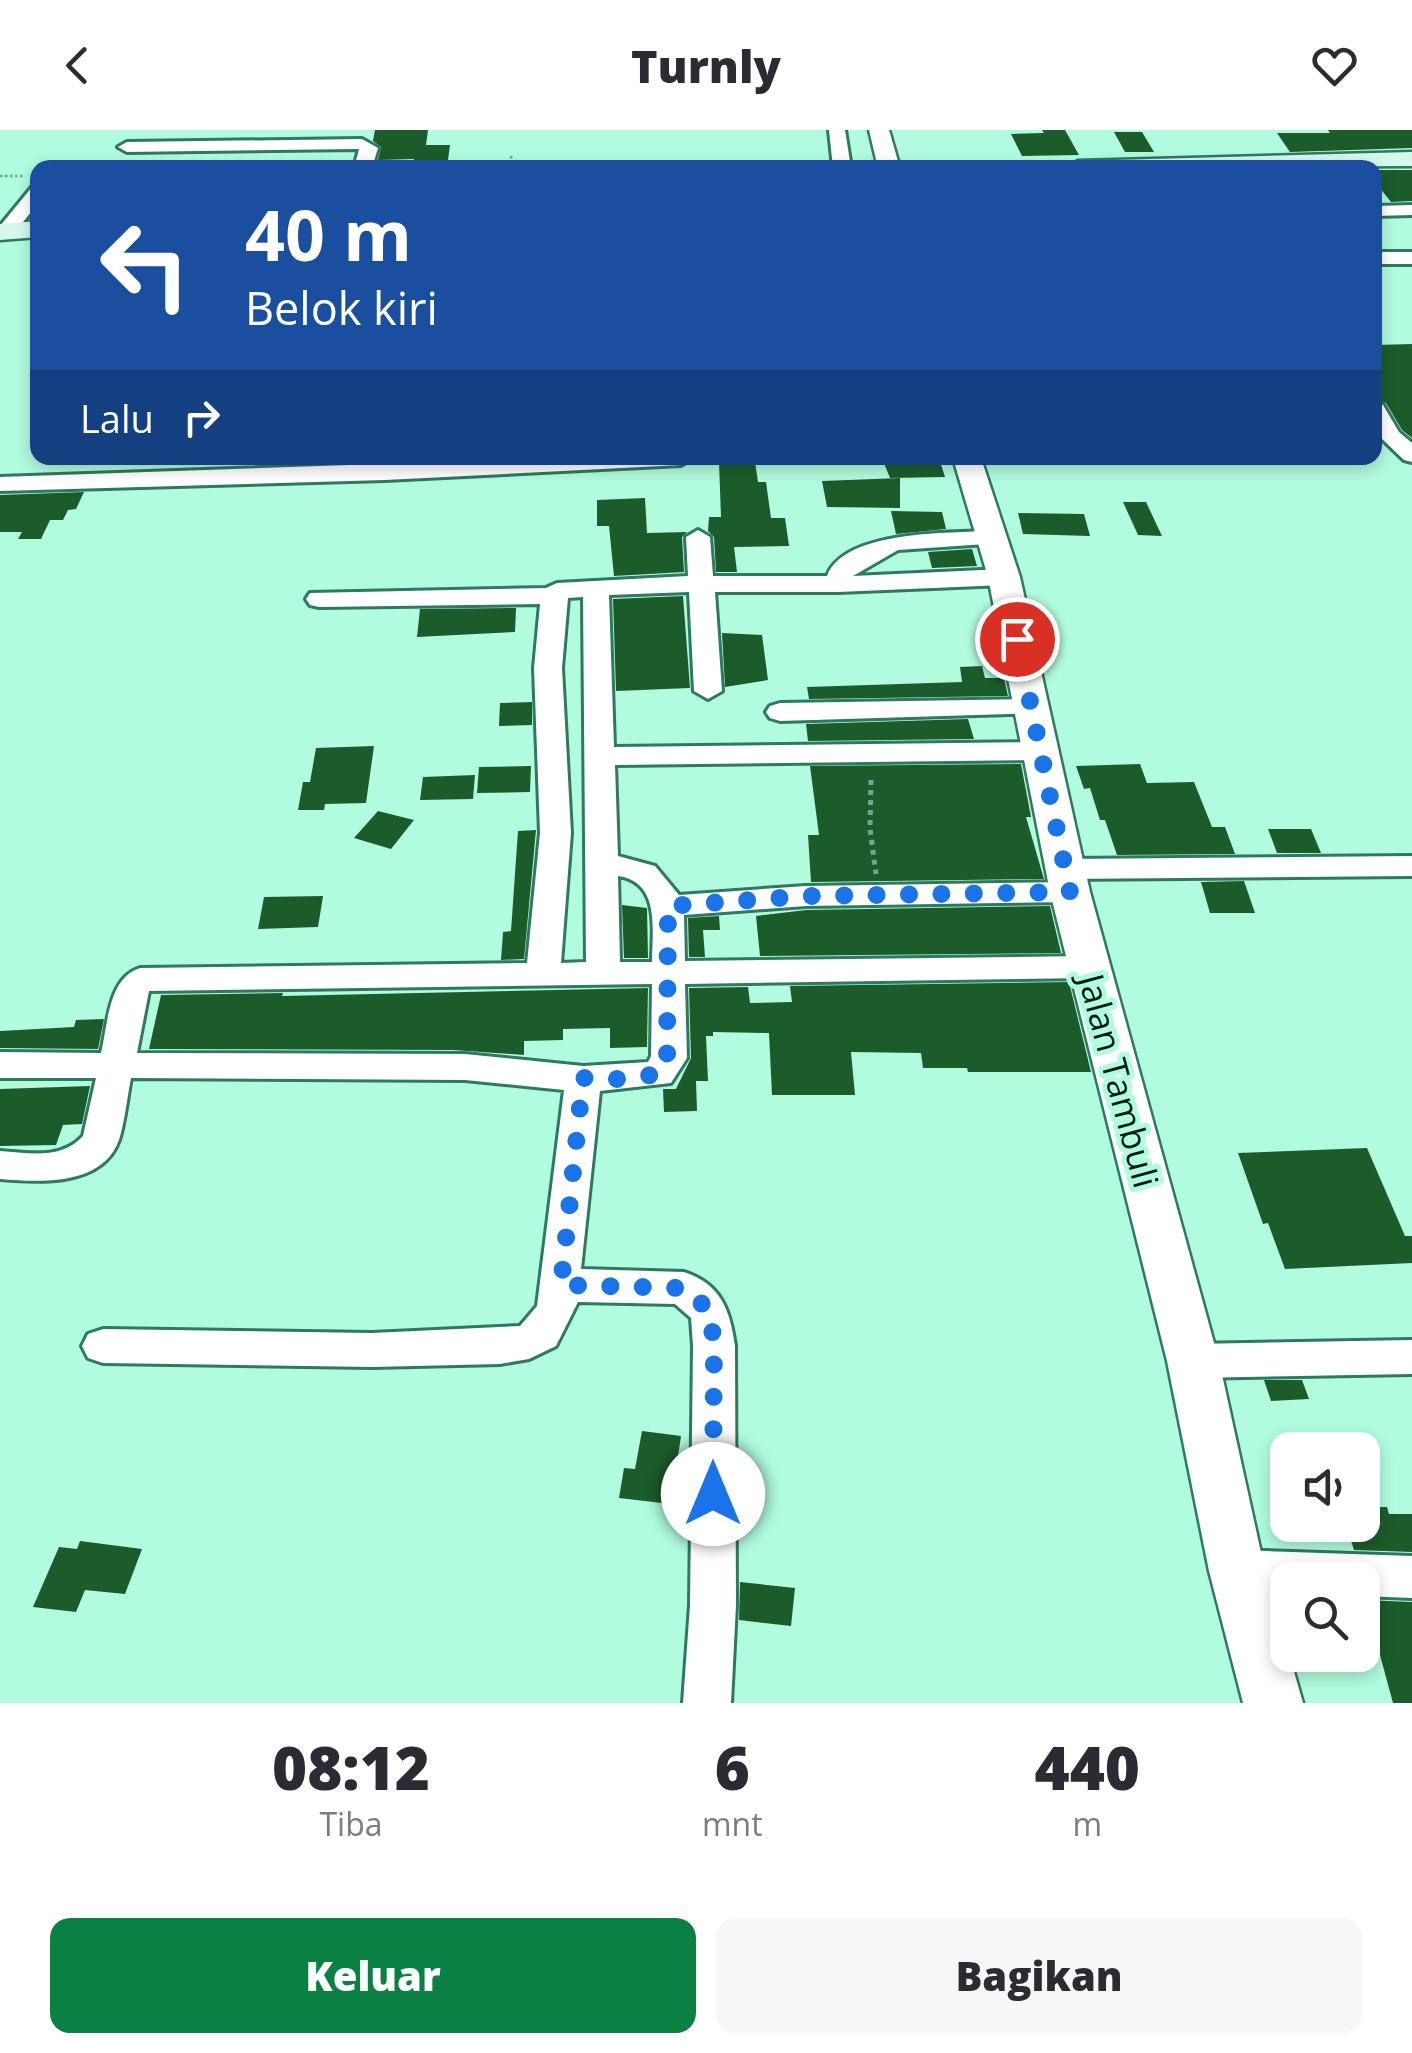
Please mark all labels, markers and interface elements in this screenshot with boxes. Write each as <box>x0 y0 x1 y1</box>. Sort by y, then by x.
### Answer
text: Turnly <box>631 35 781 96</box>
icon: back <box>50 38 105 93</box>
icon: heart <box>1307 38 1362 93</box>
text: 40 m <box>245 186 412 282</box>
icon: left <box>80 200 210 330</box>
text: Belok kiri <box>245 277 438 338</box>
icon: right <box>174 390 229 445</box>
text: Lalu <box>80 392 154 444</box>
pin <box>975 597 1060 682</box>
icon: arrive <box>990 612 1045 667</box>
street label: Jalan Tambuli <box>1068 966 1171 1193</box>
map controls <box>1270 1432 1380 1672</box>
button: sound <box>1270 1432 1380 1542</box>
position arrow <box>661 1442 765 1546</box>
button: search <box>1270 1562 1380 1672</box>
text: 08:12 <box>272 1726 430 1808</box>
text: 6 <box>715 1726 750 1808</box>
text: 440 <box>1035 1726 1140 1808</box>
text: Tiba <box>319 1802 382 1845</box>
text: mnt <box>702 1802 763 1845</box>
text: m <box>1072 1802 1102 1845</box>
button: Keluar <box>50 1918 696 2033</box>
button: Bagikan <box>716 1918 1362 2033</box>

